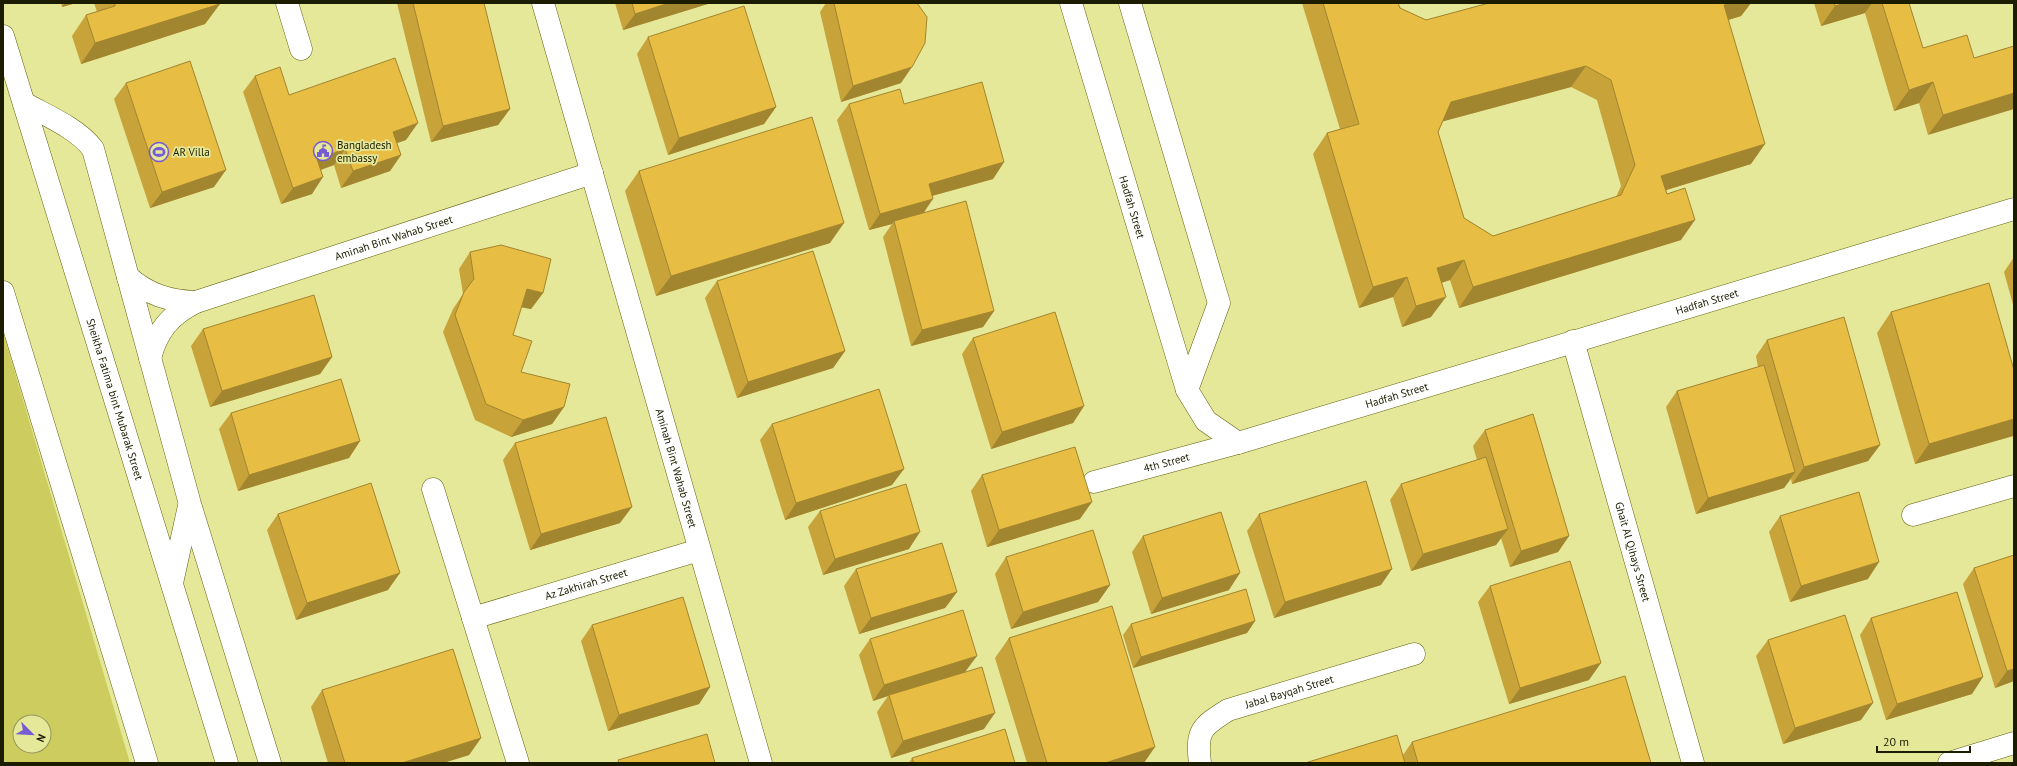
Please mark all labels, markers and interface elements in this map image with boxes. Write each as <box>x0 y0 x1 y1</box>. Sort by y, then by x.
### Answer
place label: Bangladesh embassy <box>337 138 392 165</box>
public building icon: Bangladesh embassy <box>312 140 334 162</box>
sports icon: AR Villa <box>148 141 170 163</box>
place label: AR Villa <box>173 145 210 159</box>
street label: Hadfah Street <box>1116 174 1148 240</box>
street label: Aminah Bint Wahab Street <box>333 212 455 263</box>
street label: Hadfah Street <box>1674 285 1740 318</box>
street label: Sheikha Fatima bint Mubarak Street <box>83 317 146 482</box>
street label: Hadfah Street <box>1364 379 1430 411</box>
street label: Aminah Bint Wahab Street <box>653 407 700 530</box>
street label: 4th Street <box>1142 449 1191 475</box>
street label: Ghait Al Qihays Street <box>1612 500 1654 603</box>
street label: Az Zakhirah Street <box>543 565 629 603</box>
street label: Jabal Bayqah Street <box>1242 672 1335 712</box>
north arrow <box>12 714 52 754</box>
scale bar <box>1877 728 1970 754</box>
text: N <box>33 732 49 744</box>
text: 20 m <box>1883 734 1909 749</box>

